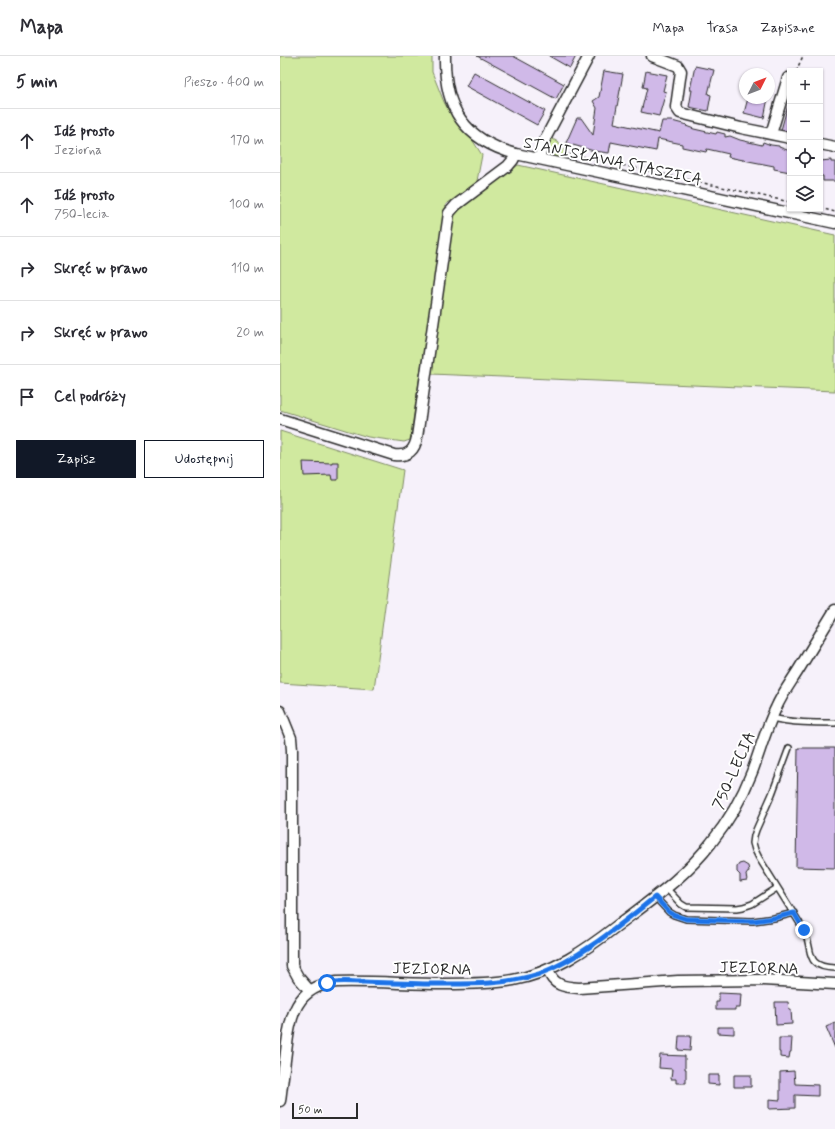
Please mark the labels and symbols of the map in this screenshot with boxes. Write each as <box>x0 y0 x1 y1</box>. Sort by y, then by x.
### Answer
north arrow <box>739 68 775 104</box>
street label: STANISŁAWA STASZICA <box>522 132 704 191</box>
street label: 750-LECIA <box>708 728 761 813</box>
route end <box>795 921 813 939</box>
street label: JEZIORNA <box>719 957 799 980</box>
street label: JEZIORNA <box>392 958 472 981</box>
route start <box>318 974 336 992</box>
scale bar <box>292 1101 358 1120</box>

